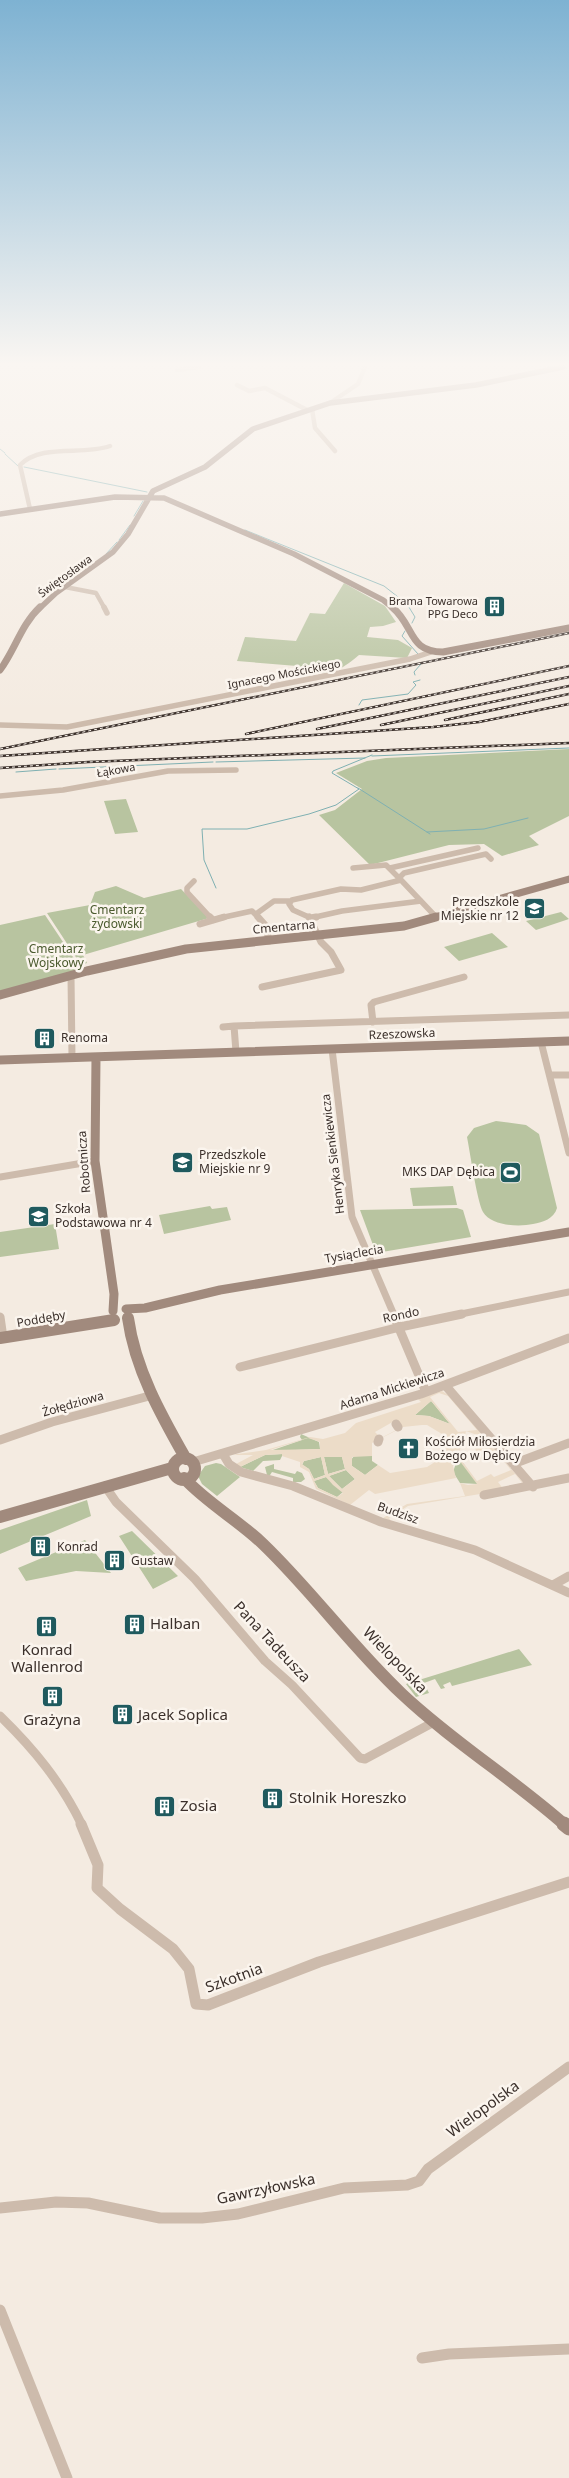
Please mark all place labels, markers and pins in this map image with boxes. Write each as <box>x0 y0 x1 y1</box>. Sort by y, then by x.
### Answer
place label: Brama Towarowa PPG Deco <box>389 593 478 621</box>
building icon: Brama Towarowa PPG Deco <box>482 595 506 619</box>
place label: Przedszkole Miejskie nr 12 <box>441 893 519 924</box>
school or university icon: Przedszkole Miejskie nr 12 <box>523 897 547 921</box>
building icon: Renoma <box>33 1026 57 1050</box>
place label: Renoma <box>61 1029 108 1046</box>
place label: Przedszkole Miejskie nr 9 <box>199 1146 270 1177</box>
school or university icon: Przedszkole Miejskie nr 9 <box>171 1150 195 1174</box>
sports icon: MKS DAP Dębica <box>499 1160 523 1184</box>
place label: MKS DAP Dębica <box>402 1163 495 1180</box>
place label: Szkoła Podstawowa nr 4 <box>55 1200 152 1231</box>
school or university icon: Szkoła Podstawowa nr 4 <box>27 1204 51 1228</box>
place label: Kościół Miłosierdzia Bożego w Dębicy <box>425 1433 535 1464</box>
church icon: Kościół Miłosierdzia Bożego w Dębicy <box>397 1437 421 1461</box>
building icon: Konrad <box>29 1535 53 1559</box>
place label: Konrad <box>57 1538 98 1555</box>
building icon: Gustaw <box>103 1549 127 1573</box>
place label: Gustaw <box>131 1552 174 1569</box>
building icon: Halban <box>122 1612 146 1636</box>
place label: Halban <box>150 1613 200 1633</box>
building icon: Konrad Wallenrod <box>35 1615 59 1639</box>
place label: Konrad Wallenrod <box>11 1639 83 1676</box>
building icon: Grażyna <box>40 1685 64 1709</box>
building icon: Jacek Soplica <box>110 1703 134 1727</box>
place label: Jacek Soplica <box>136 1704 228 1724</box>
place label: Grażyna <box>23 1709 81 1729</box>
building icon: Stolnik Horeszko <box>261 1786 285 1810</box>
place label: Stolnik Horeszko <box>289 1787 407 1807</box>
building icon: Zosia <box>152 1794 176 1818</box>
place label: Zosia <box>180 1795 217 1815</box>

